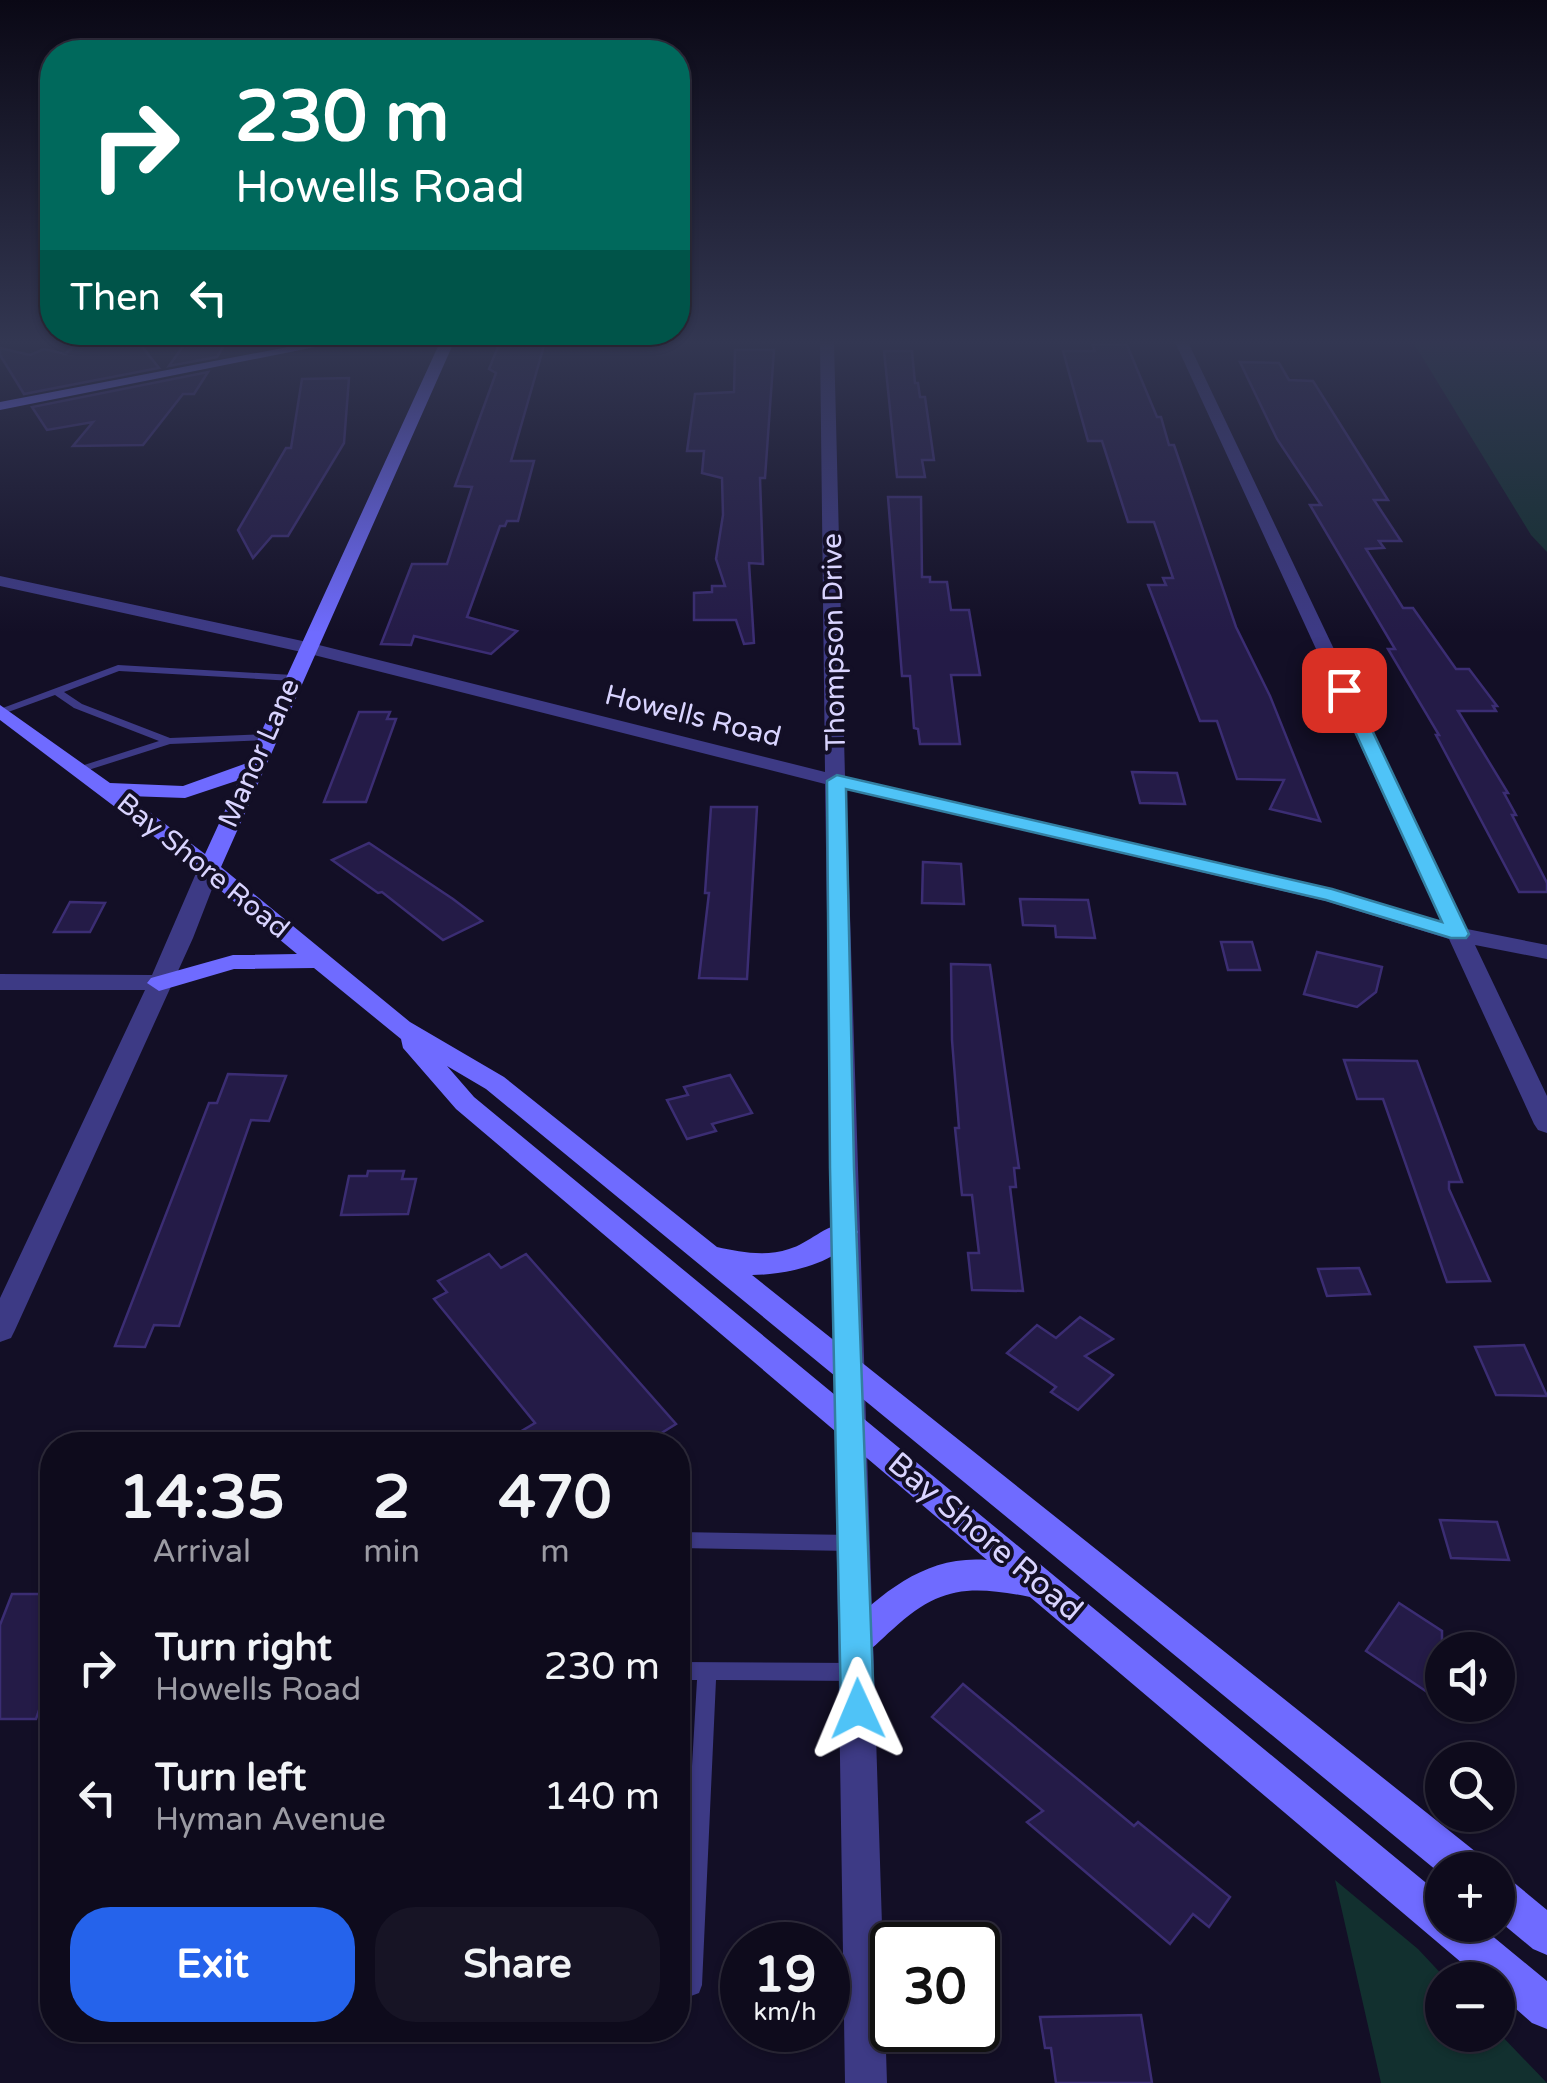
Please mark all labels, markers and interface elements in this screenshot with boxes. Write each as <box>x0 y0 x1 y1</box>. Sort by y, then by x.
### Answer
text: 230 m <box>235 76 449 160</box>
icon: right <box>70 80 200 210</box>
text: Howells Road <box>235 161 525 215</box>
icon: left <box>181 270 236 325</box>
text: Then <box>70 275 161 321</box>
street label: Thompson Drive <box>815 533 853 751</box>
pin <box>1302 648 1387 733</box>
icon: arrive <box>1317 663 1372 718</box>
street label: Manor Lane <box>211 673 307 833</box>
street label: Howells Road <box>601 678 785 754</box>
street label: Bay Shore Road <box>110 786 296 946</box>
street label: Bay Shore Road <box>880 1445 1090 1629</box>
text: 14:35 <box>118 1462 285 1534</box>
text: 2 <box>373 1462 410 1534</box>
text: 470 <box>498 1462 612 1534</box>
text: Arrival <box>152 1533 251 1571</box>
text: min <box>363 1533 420 1571</box>
text: m <box>540 1533 570 1571</box>
text: Turn right <box>155 1625 332 1671</box>
map controls <box>1425 1632 1515 2052</box>
button: sound <box>1425 1632 1515 1722</box>
icon: right <box>70 1640 125 1695</box>
text: 230 m <box>544 1644 660 1690</box>
position arrow <box>806 1657 910 1761</box>
text: Howells Road <box>155 1671 361 1709</box>
button: search <box>1425 1742 1515 1832</box>
text: Turn left <box>155 1755 306 1801</box>
icon: left <box>70 1770 125 1825</box>
text: 140 m <box>544 1774 660 1820</box>
text: Hyman Avenue <box>155 1801 386 1839</box>
button: + <box>1425 1852 1515 1942</box>
button: Exit <box>70 1907 355 2022</box>
button: Share <box>375 1907 660 2022</box>
speed limit sign: 30 <box>870 1922 1000 2052</box>
text: 19 <box>754 1945 816 2005</box>
button: − <box>1425 1962 1515 2052</box>
text: km/h <box>754 1997 816 2027</box>

